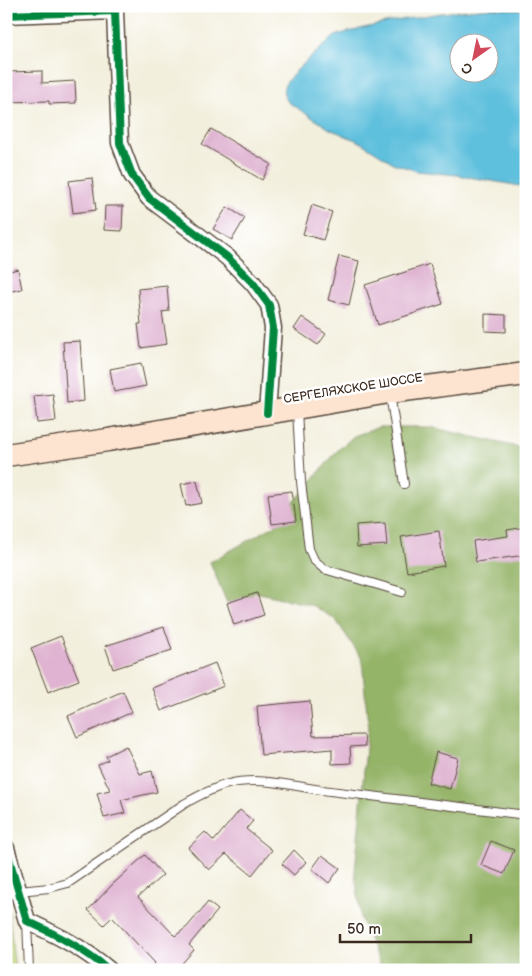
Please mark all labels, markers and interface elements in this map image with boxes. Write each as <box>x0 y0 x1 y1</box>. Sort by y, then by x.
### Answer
north arrow <box>450 32 500 82</box>
text: С <box>458 59 476 78</box>
street label: СЕРГЕЛЯХСКОЕ ШОССЕ <box>282 370 424 407</box>
scale bar <box>340 911 471 943</box>
text: 50 m <box>347 920 381 939</box>

